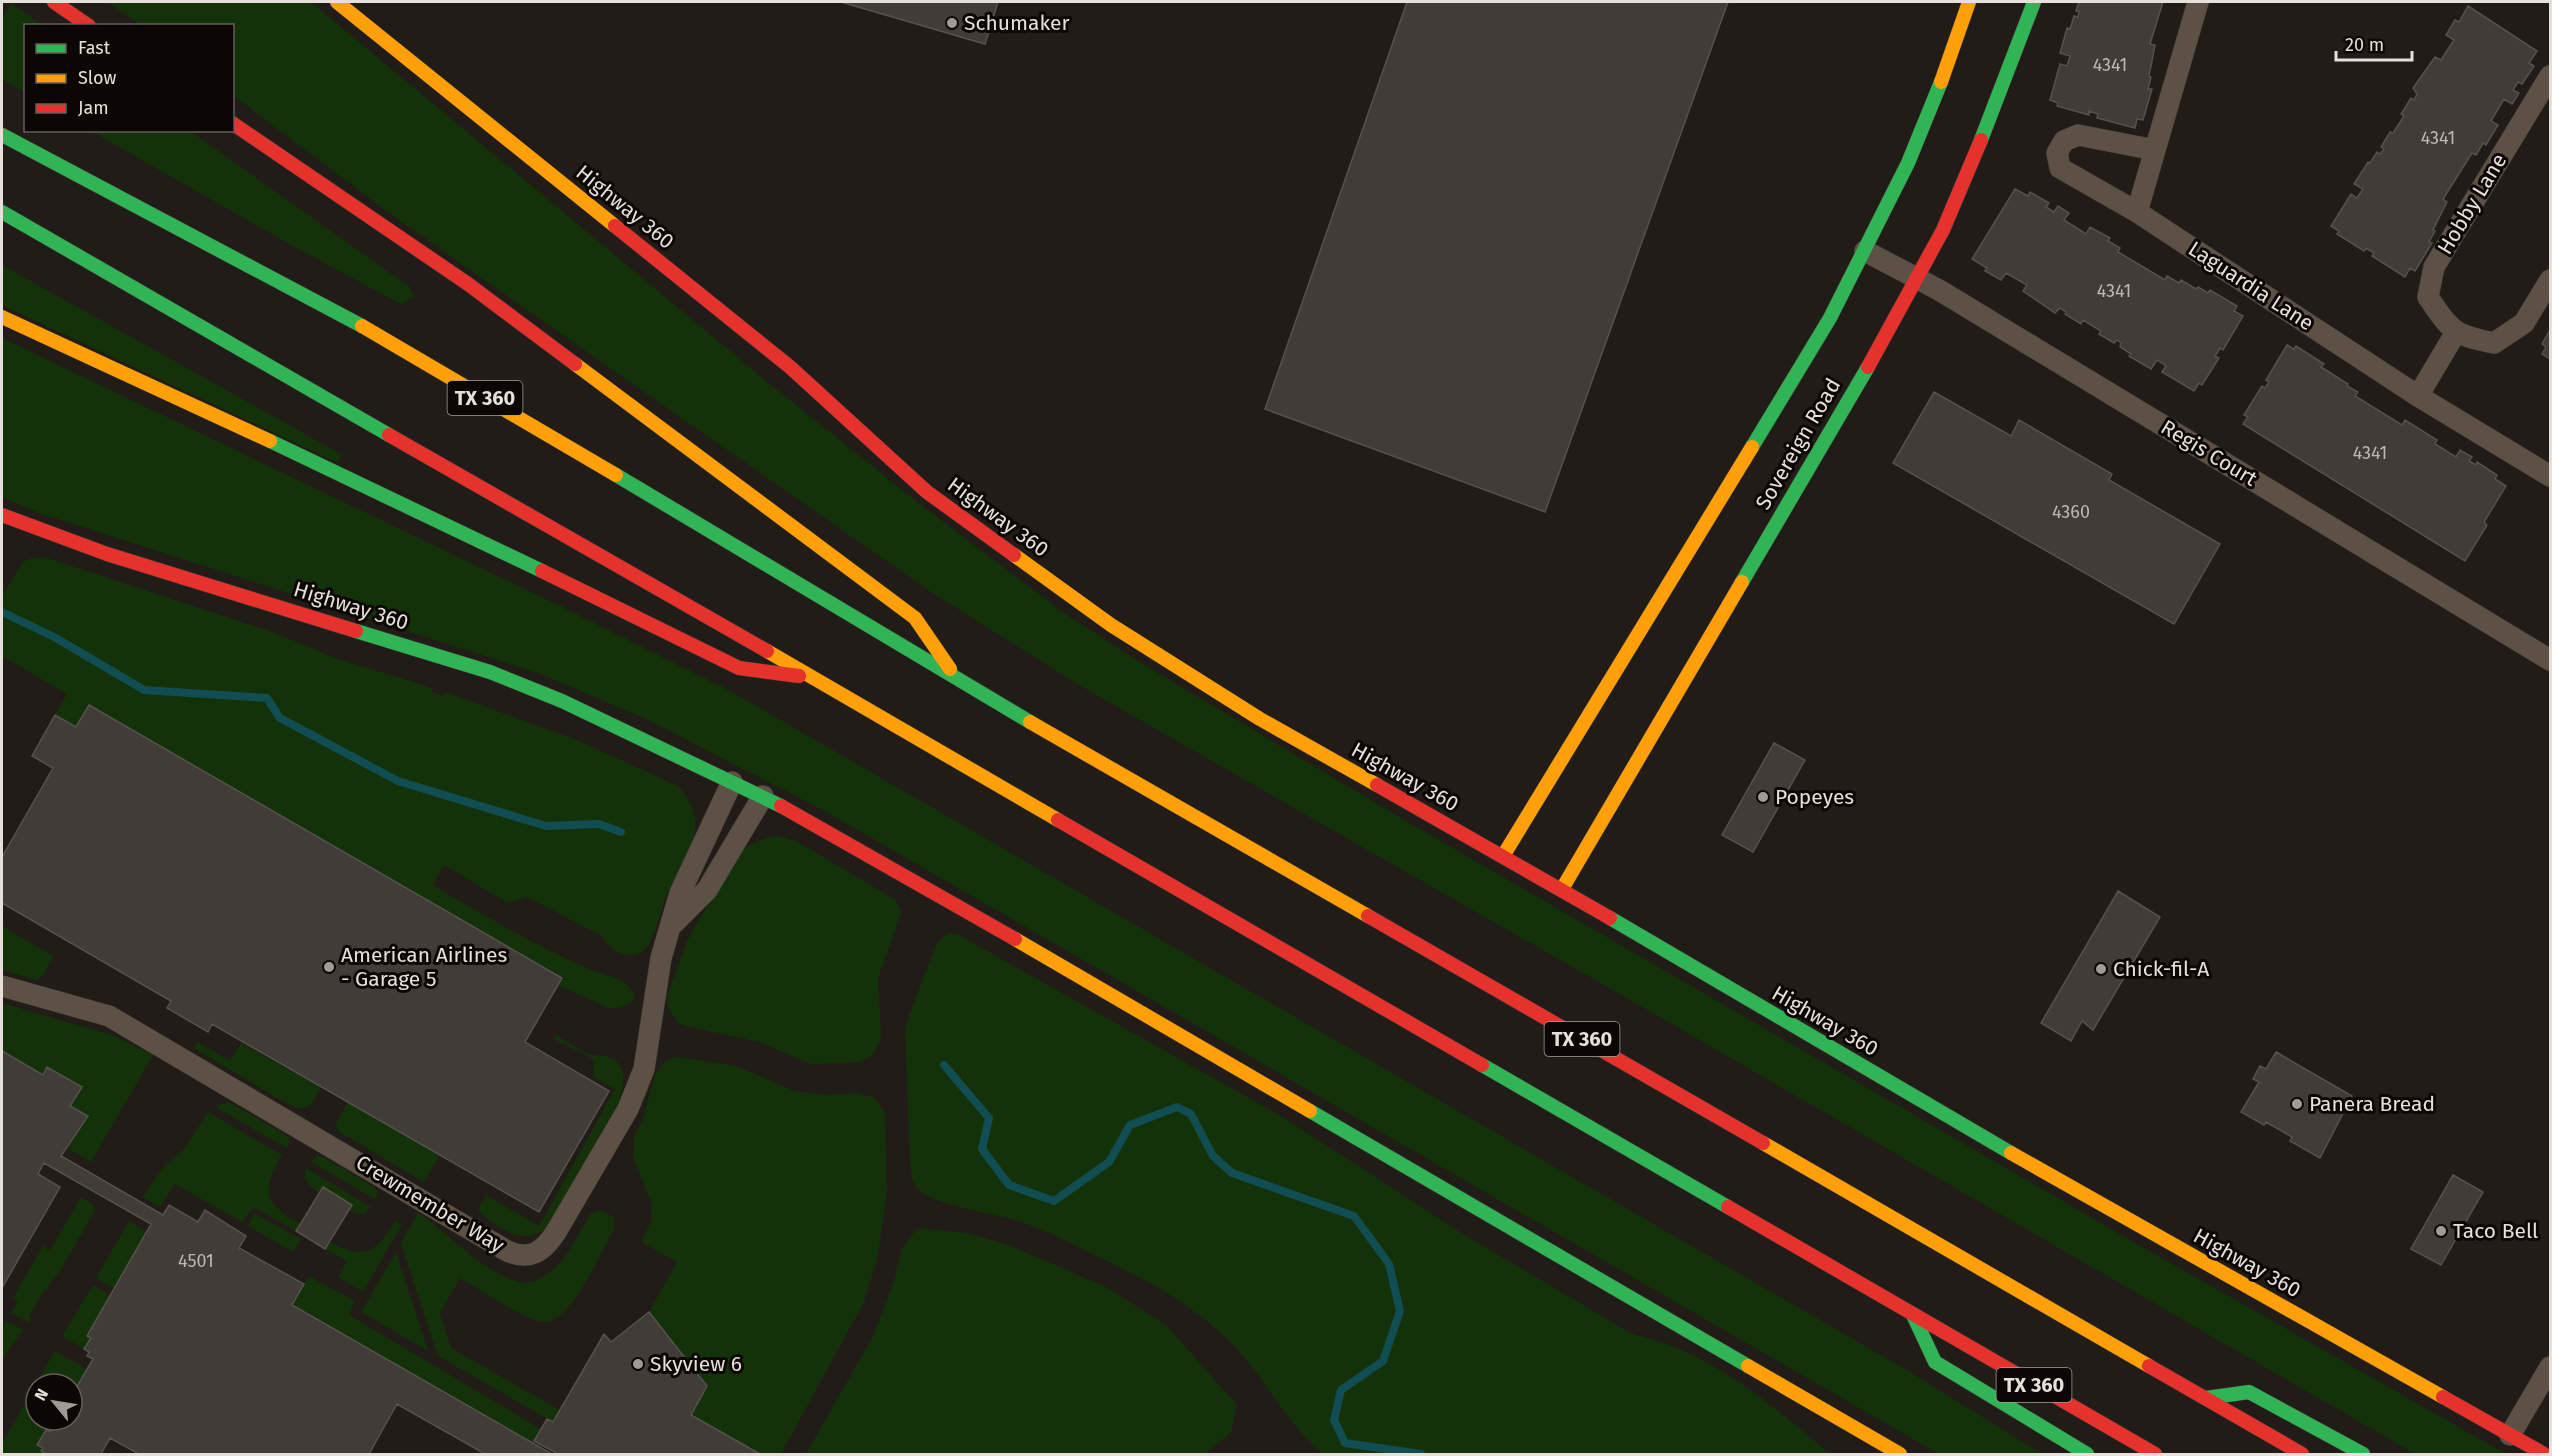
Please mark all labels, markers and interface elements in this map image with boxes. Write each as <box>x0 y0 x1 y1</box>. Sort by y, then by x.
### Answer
place label: Schumaker <box>964 10 1070 36</box>
marker: Schumaker <box>945 16 959 30</box>
legend <box>24 24 234 132</box>
scale bar <box>2336 24 2412 62</box>
text: 20 m <box>2345 34 2384 56</box>
text: Fast <box>78 37 111 59</box>
house number: 4341 <box>2093 54 2127 76</box>
text: Slow <box>78 67 117 89</box>
text: Jam <box>78 97 109 119</box>
house number: 4341 <box>2421 127 2455 149</box>
street label: Hobby Lane <box>2432 149 2512 259</box>
street label: Highway 360 <box>571 160 679 254</box>
street label: Laguardia Lane <box>2183 236 2319 336</box>
house number: 4341 <box>2097 280 2131 302</box>
street label: Sovereign Road <box>1750 374 1846 514</box>
road number: TX 360 <box>448 381 522 415</box>
street label: Regis Court <box>2156 414 2262 492</box>
house number: 4341 <box>2353 442 2387 464</box>
street label: Highway 360 <box>942 472 1054 562</box>
house number: 4360 <box>2052 501 2090 523</box>
street label: Highway 360 <box>290 576 412 636</box>
street label: Highway 360 <box>1347 737 1463 817</box>
place label: Popeyes <box>1775 784 1854 810</box>
marker: Popeyes <box>1756 790 1770 804</box>
place label: American Airlines - Garage 5 <box>341 942 508 992</box>
place label: Chick-fil-A <box>2113 956 2209 982</box>
marker: American Airlines - Garage 5 <box>322 960 336 974</box>
marker: Chick-fil-A <box>2094 962 2108 976</box>
street label: Highway 360 <box>1767 980 1883 1062</box>
road number: TX 360 <box>1544 1022 1620 1056</box>
place label: Panera Bread <box>2309 1091 2435 1117</box>
marker: Panera Bread <box>2290 1097 2304 1111</box>
street label: Crewmember Way <box>351 1149 510 1259</box>
place label: Taco Bell <box>2453 1218 2538 1244</box>
street label: Highway 360 <box>2189 1223 2305 1303</box>
marker: Taco Bell <box>2434 1224 2448 1238</box>
house number: 4501 <box>178 1250 214 1272</box>
place label: Skyview 6 <box>650 1351 742 1377</box>
marker: Skyview 6 <box>631 1357 645 1371</box>
road number: TX 360 <box>1996 1368 2072 1402</box>
north arrow <box>24 1372 84 1432</box>
text: N <box>31 1385 52 1404</box>

